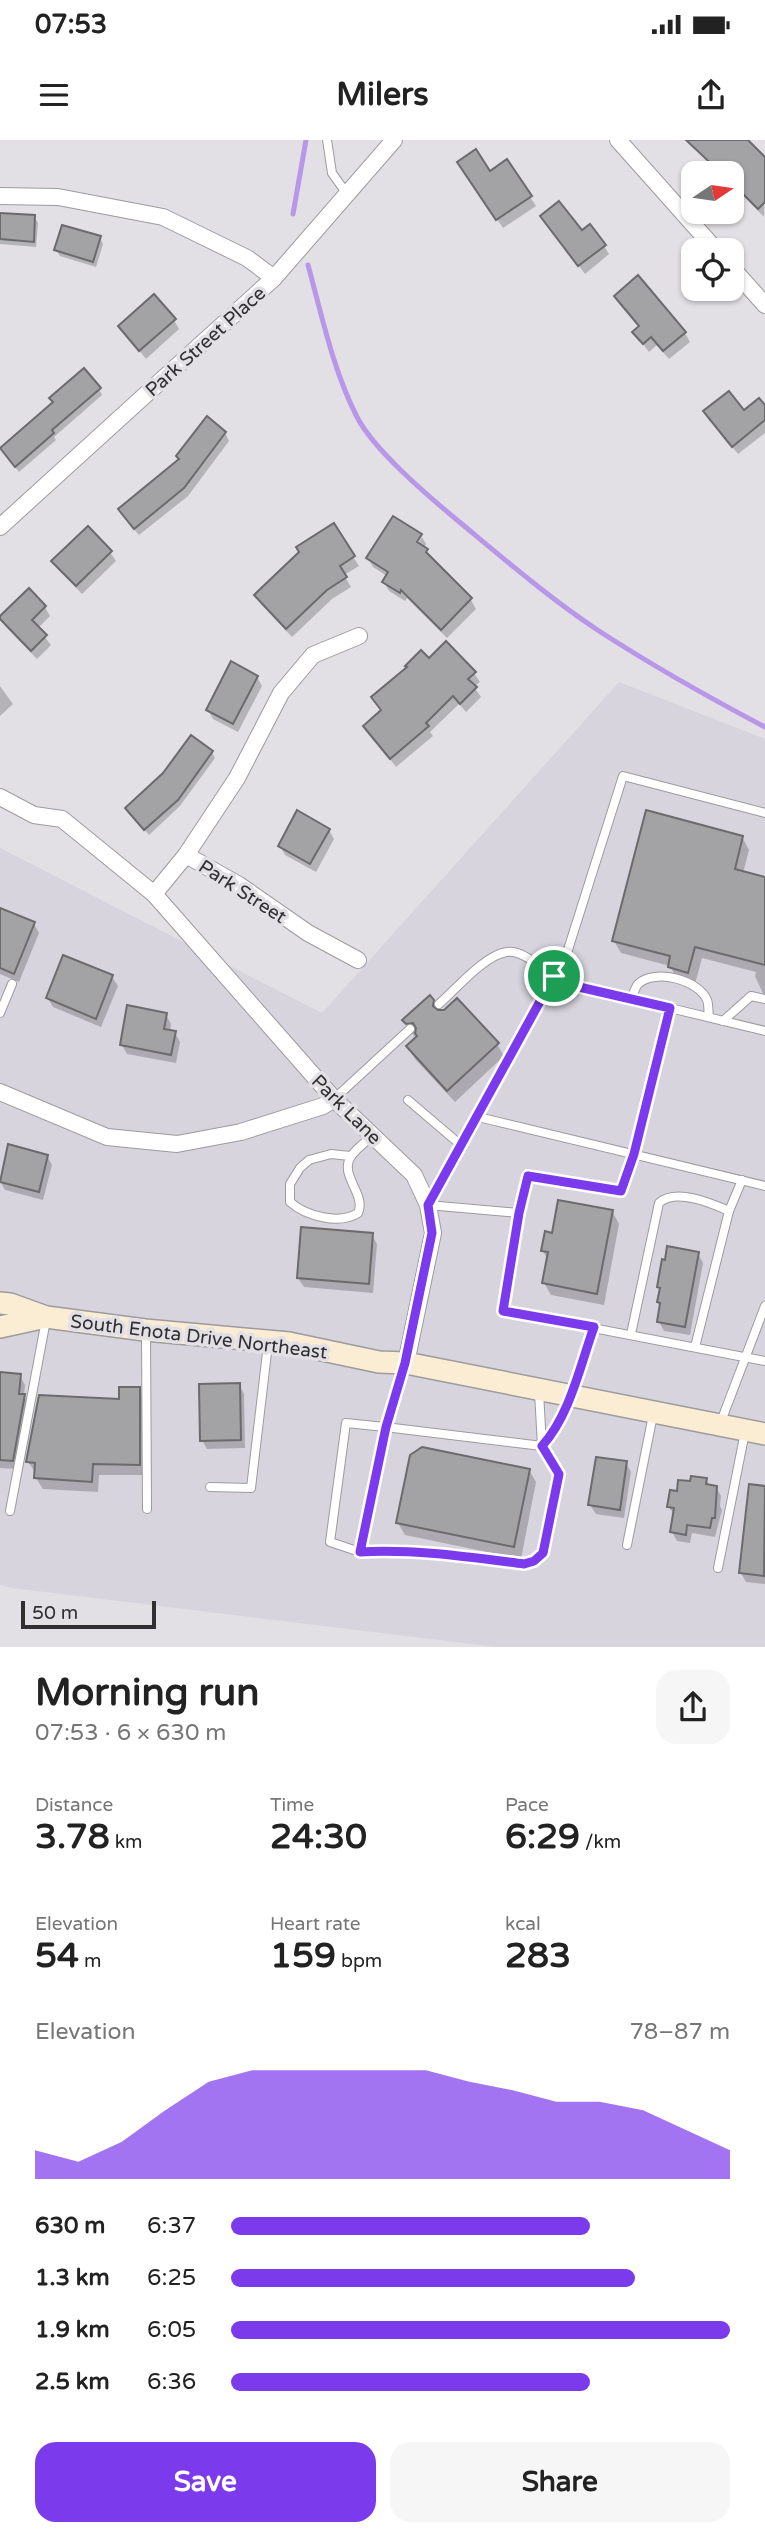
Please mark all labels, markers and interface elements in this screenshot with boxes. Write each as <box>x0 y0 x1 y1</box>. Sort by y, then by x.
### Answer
text: 07:53 <box>35 9 107 40</box>
icon: menu <box>35 76 73 114</box>
text: Milers <box>336 76 429 114</box>
icon: share <box>692 76 730 114</box>
north arrow <box>681 161 744 224</box>
map controls <box>681 161 744 301</box>
button: locate <box>681 238 744 301</box>
street label: Park Street Place <box>141 282 270 401</box>
street label: Park Street <box>195 855 290 928</box>
pin <box>524 946 584 1006</box>
icon: arrive <box>535 957 573 995</box>
street label: Park Lane <box>307 1070 386 1149</box>
street label: South Enota Drive Northeast <box>69 1310 329 1364</box>
scale bar <box>21 1598 156 1630</box>
text: 50 m <box>32 1602 78 1624</box>
text: Morning run <box>35 1670 259 1716</box>
button: share <box>656 1670 730 1744</box>
text: 07:53 · 6 × 630 m <box>35 1719 226 1747</box>
text: Distance <box>35 1794 113 1816</box>
text: Time <box>270 1794 314 1816</box>
text: Pace <box>505 1794 549 1816</box>
text: 3.78 <box>35 1816 110 1858</box>
text: 24:30 <box>270 1816 367 1858</box>
text: 6:29 <box>505 1816 580 1858</box>
text: km <box>110 1831 142 1853</box>
text: /km <box>580 1831 621 1853</box>
text: Elevation <box>35 1913 118 1935</box>
text: Heart rate <box>270 1913 361 1935</box>
text: kcal <box>505 1913 541 1935</box>
text: 54 <box>35 1935 79 1977</box>
text: 159 <box>270 1935 336 1977</box>
text: 283 <box>505 1935 571 1977</box>
text: m <box>79 1950 101 1972</box>
text: bpm <box>336 1950 382 1972</box>
text: Elevation <box>35 2018 136 2046</box>
text: 78–87 m <box>629 2018 730 2046</box>
text: 630 m <box>35 2212 105 2240</box>
text: 6:37 <box>147 2212 196 2240</box>
text: 1.3 km <box>35 2264 110 2292</box>
text: 6:25 <box>147 2264 196 2292</box>
text: 1.9 km <box>35 2316 110 2344</box>
text: 6:05 <box>147 2316 196 2344</box>
text: 2.5 km <box>35 2368 110 2396</box>
text: 6:36 <box>147 2368 196 2396</box>
button: Save <box>35 2442 376 2522</box>
button: Share <box>390 2442 730 2522</box>

